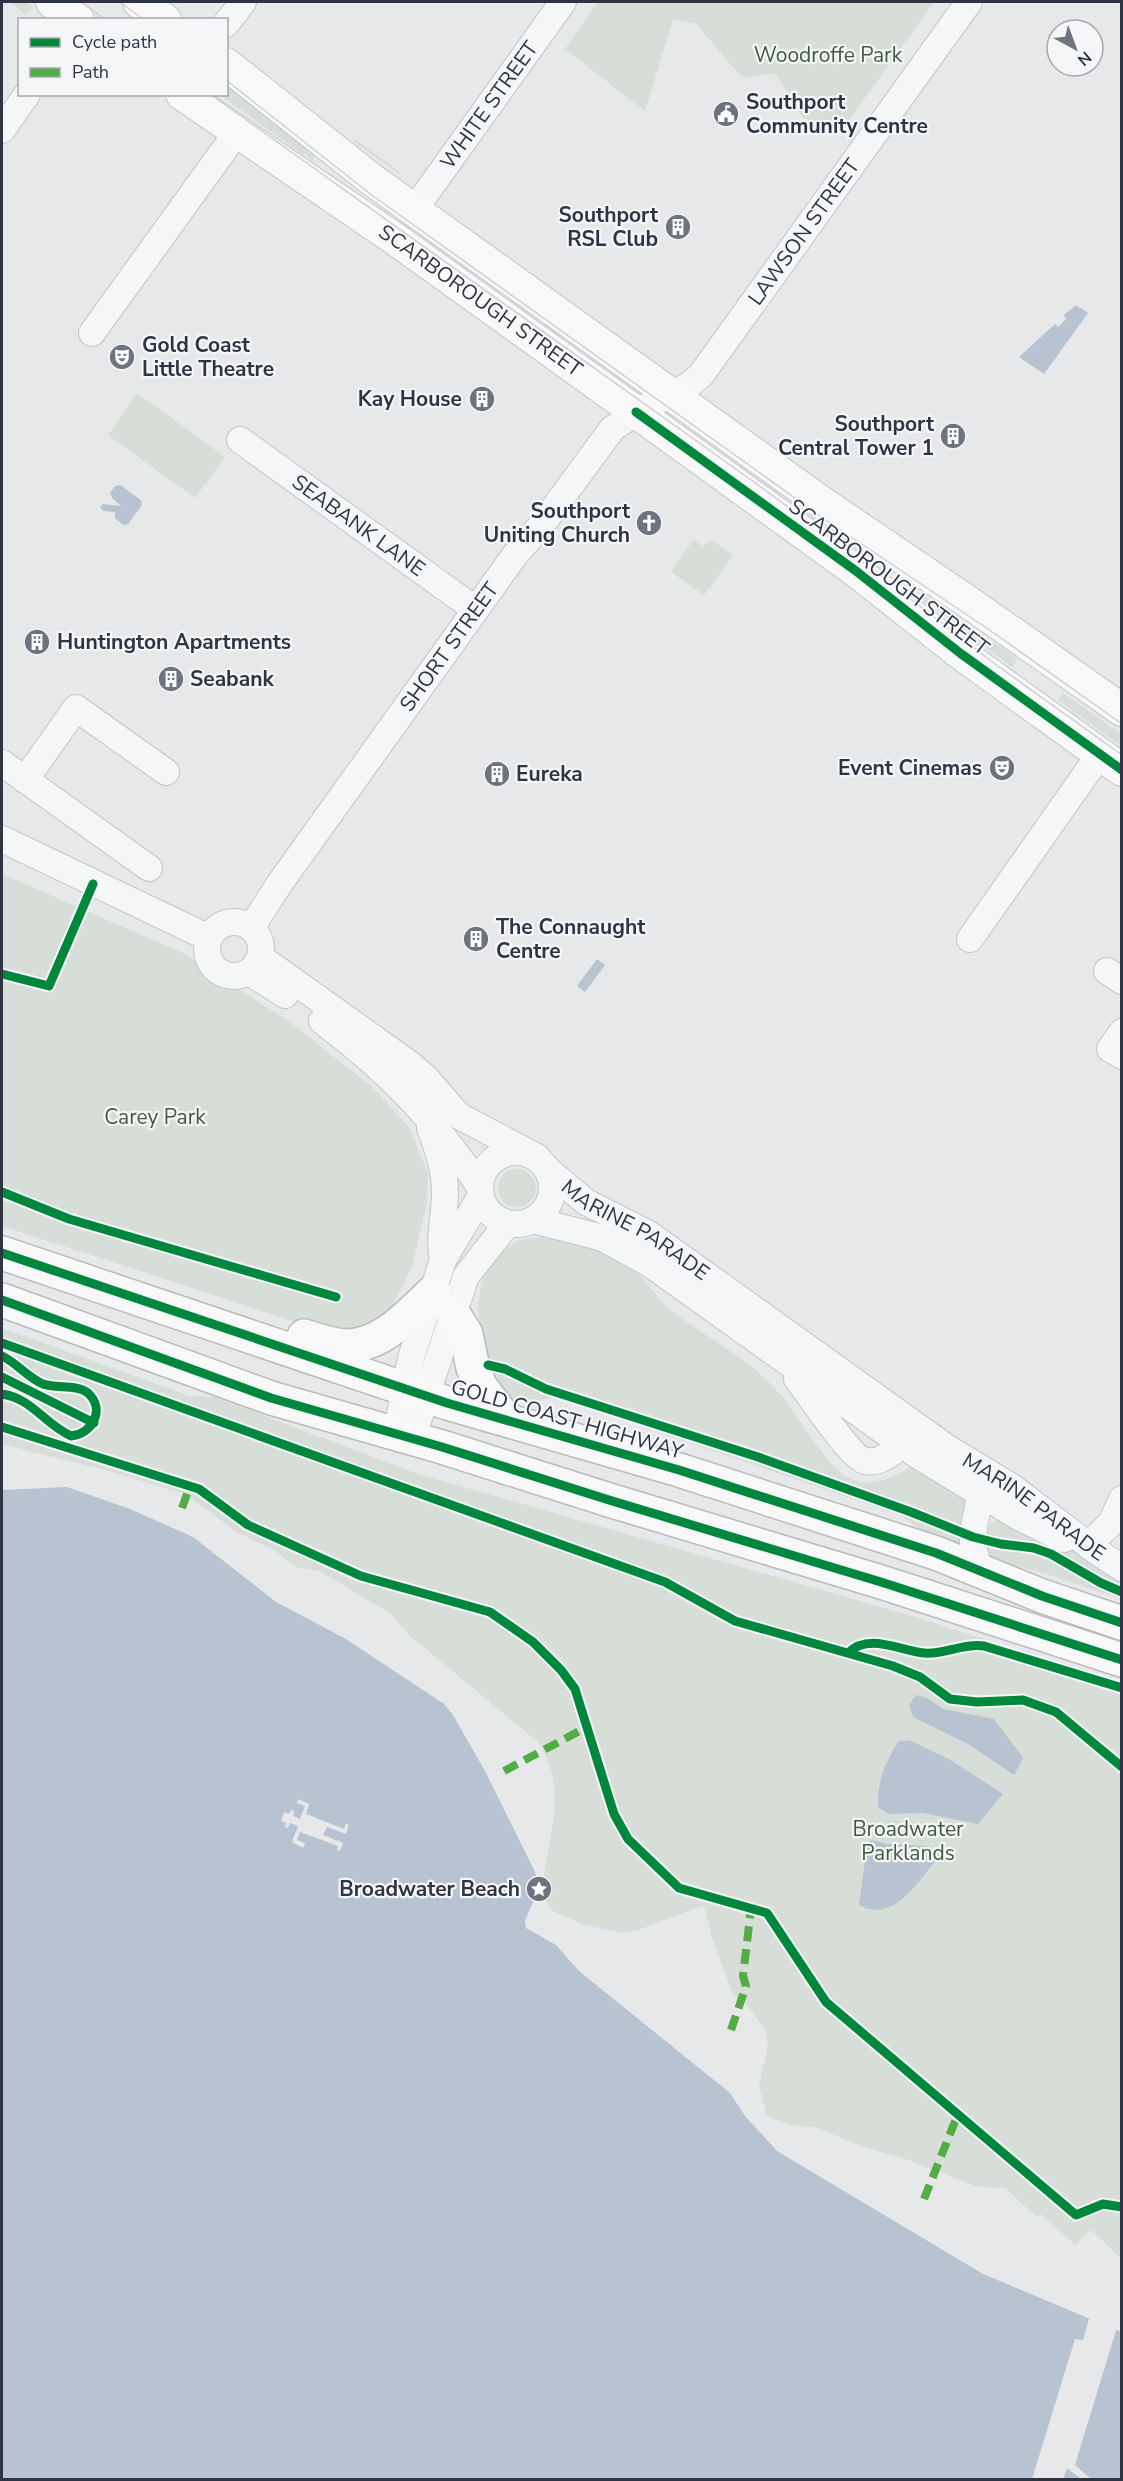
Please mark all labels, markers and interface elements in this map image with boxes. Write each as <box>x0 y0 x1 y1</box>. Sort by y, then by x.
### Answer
legend <box>18 18 228 96</box>
north arrow <box>1045 18 1105 78</box>
text: Cycle path <box>72 30 157 54</box>
street label: WHITE STREET <box>434 35 545 175</box>
park label: Woodroffe Park <box>754 41 903 69</box>
text: N <box>1072 46 1096 71</box>
text: Path <box>72 60 109 84</box>
place label: Southport Community Centre <box>746 88 928 140</box>
public building icon: Southport Community Centre <box>711 99 741 129</box>
street label: LAWSON STREET <box>742 153 866 311</box>
place label: Southport RSL Club <box>559 201 659 253</box>
building icon: Southport RSL Club <box>663 212 693 242</box>
street label: SCARBOROUGH STREET <box>373 218 588 383</box>
place label: Gold Coast Little Theatre <box>142 331 274 383</box>
theatre icon: Gold Coast Little Theatre <box>107 342 137 372</box>
building icon: Kay House <box>467 384 497 414</box>
place label: Kay House <box>358 385 462 413</box>
place label: Southport Central Tower 1 <box>778 410 935 462</box>
building icon: Southport Central Tower 1 <box>938 421 968 451</box>
street label: SEABANK LANE <box>286 468 431 583</box>
street label: SCARBOROUGH STREET <box>783 492 995 662</box>
place label: Southport Uniting Church <box>484 497 631 549</box>
church icon: Southport Uniting Church <box>634 508 664 538</box>
street label: SHORT STREET <box>393 576 505 717</box>
building icon: Huntington Apartments <box>22 627 52 657</box>
place label: Huntington Apartments <box>57 628 291 656</box>
building icon: Seabank <box>156 664 186 694</box>
place label: Seabank <box>190 665 274 693</box>
theatre icon: Event Cinemas <box>987 753 1017 783</box>
place label: Event Cinemas <box>838 754 982 782</box>
building icon: Eureka <box>482 759 512 789</box>
place label: Eureka <box>516 760 583 788</box>
place label: The Connaught Centre <box>496 913 646 965</box>
building icon: The Connaught Centre <box>461 924 491 954</box>
park label: Carey Park <box>104 1103 206 1131</box>
street label: MARINE PARADE <box>555 1173 715 1287</box>
street label: GOLD COAST HIGHWAY <box>448 1372 687 1466</box>
street label: MARINE PARADE <box>957 1446 1111 1568</box>
park label: Broadwater Parklands <box>852 1815 964 1867</box>
place icon: Broadwater Beach <box>524 1874 554 1904</box>
place label: Broadwater Beach <box>339 1875 520 1903</box>

